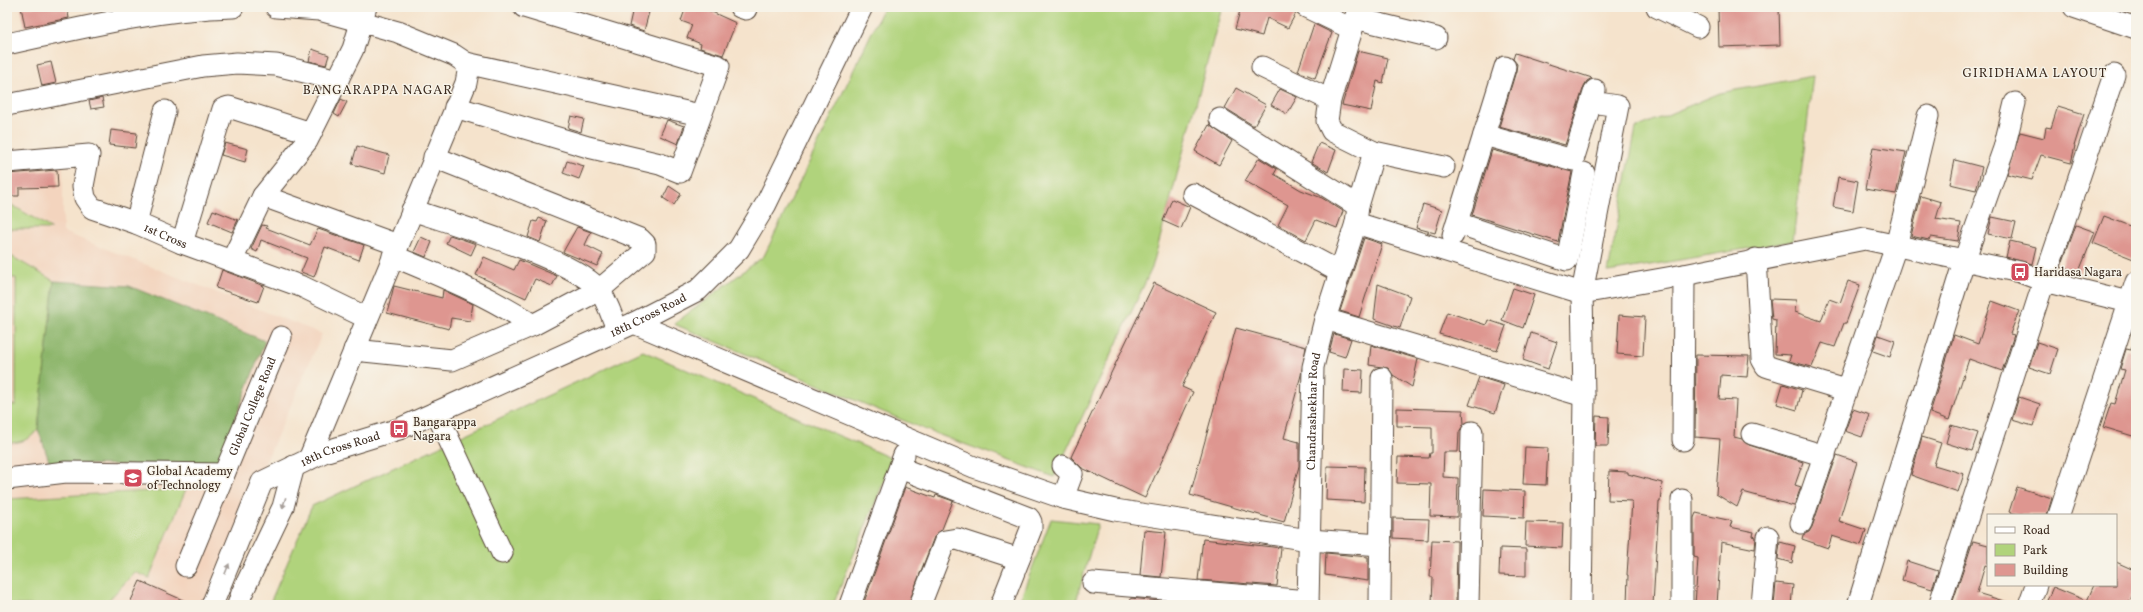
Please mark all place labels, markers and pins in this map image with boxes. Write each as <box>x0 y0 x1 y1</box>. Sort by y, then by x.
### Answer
bus stop icon: Haridasa Nagara <box>2009 261 2031 283</box>
place label: Haridasa Nagara <box>2034 265 2122 281</box>
place label: Bangarappa Nagara <box>413 415 476 445</box>
bus stop icon: Bangarappa Nagara <box>388 418 410 440</box>
place label: Global Academy of Technology <box>147 464 233 494</box>
school or university icon: Global Academy of Technology <box>122 467 144 489</box>

